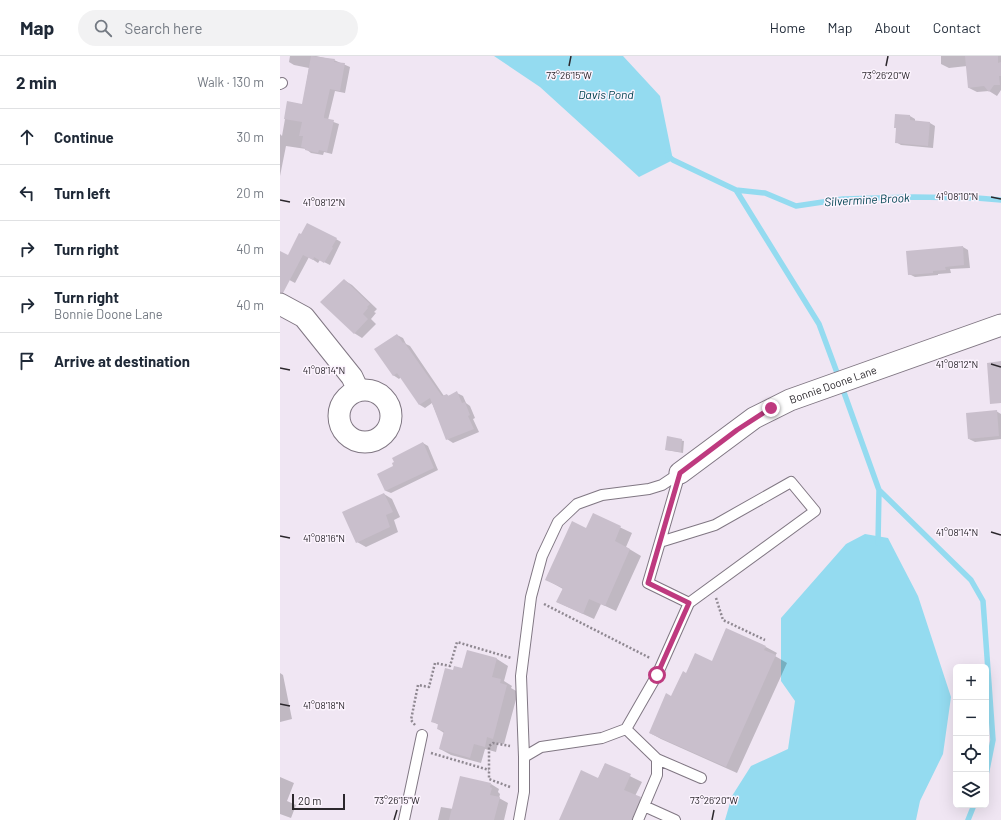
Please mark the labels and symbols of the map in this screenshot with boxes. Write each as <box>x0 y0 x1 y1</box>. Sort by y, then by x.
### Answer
text: 73°26'15"W <box>546 69 592 81</box>
text: 73°26'20"W <box>862 69 910 81</box>
water label: Davis Pond <box>578 87 634 101</box>
water label: Silvermine Brook <box>824 190 910 208</box>
text: 41°08'10"N <box>936 190 978 202</box>
text: 41°08'12"N <box>303 196 345 208</box>
text: 41°08'12"N <box>936 358 978 370</box>
street label: Bonnie Doone Lane <box>787 363 878 406</box>
text: 41°08'14"N <box>303 364 345 376</box>
route end <box>762 399 780 417</box>
text: 41°08'14"N <box>936 526 978 538</box>
text: 41°08'16"N <box>303 532 345 544</box>
route start <box>648 666 666 684</box>
text: 41°08'18"N <box>303 699 345 711</box>
scale bar <box>292 792 345 811</box>
text: 73°26'15"W <box>374 794 420 806</box>
text: 73°26'20"W <box>690 794 738 806</box>

